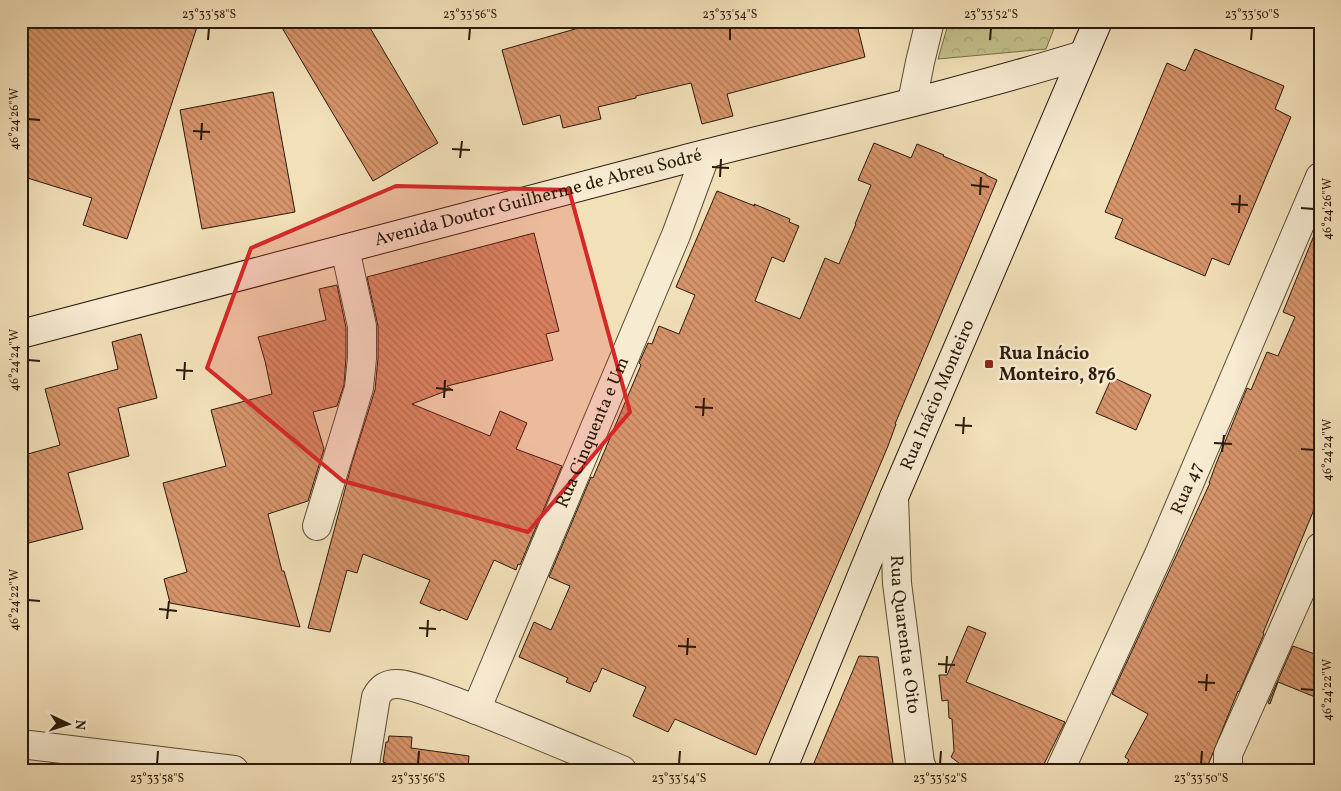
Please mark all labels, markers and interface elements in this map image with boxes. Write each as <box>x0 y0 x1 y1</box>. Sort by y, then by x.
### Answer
text: 23°33'58"S <box>182 7 236 23</box>
text: 23°33'56"S <box>443 7 497 23</box>
text: 23°33'54"S <box>703 7 757 23</box>
text: 23°33'52"S <box>964 7 1018 23</box>
text: 23°33'50"S <box>1225 7 1279 23</box>
text: 46°24'26"W <box>7 88 23 150</box>
street label: Avenida Doutor Guilherme de Abreu Sodré <box>372 143 705 253</box>
text: 46°24'26"W <box>1320 178 1336 240</box>
street label: Rua Inácio Monteiro <box>894 316 981 474</box>
text: 46°24'24"W <box>7 329 23 391</box>
place label: Rua Inácio Monteiro, 876 <box>999 342 1116 388</box>
street label: Rua Cinquenta e Um <box>550 353 636 512</box>
marker: Rua Inácio Monteiro, 876 <box>983 358 995 370</box>
text: 46°24'24"W <box>1320 419 1336 481</box>
street label: Rua 47 <box>1165 458 1209 518</box>
street label: Rua Quarenta e Oito <box>884 555 926 715</box>
text: 46°24'22"W <box>7 569 23 631</box>
text: 46°24'22"W <box>1320 659 1336 721</box>
north arrow <box>42 698 92 748</box>
text: N <box>70 719 89 731</box>
text: 23°33'58"S <box>130 771 184 787</box>
text: 23°33'56"S <box>391 771 445 787</box>
text: 23°33'54"S <box>652 771 706 787</box>
text: 23°33'52"S <box>913 771 967 787</box>
text: 23°33'50"S <box>1174 771 1228 787</box>

